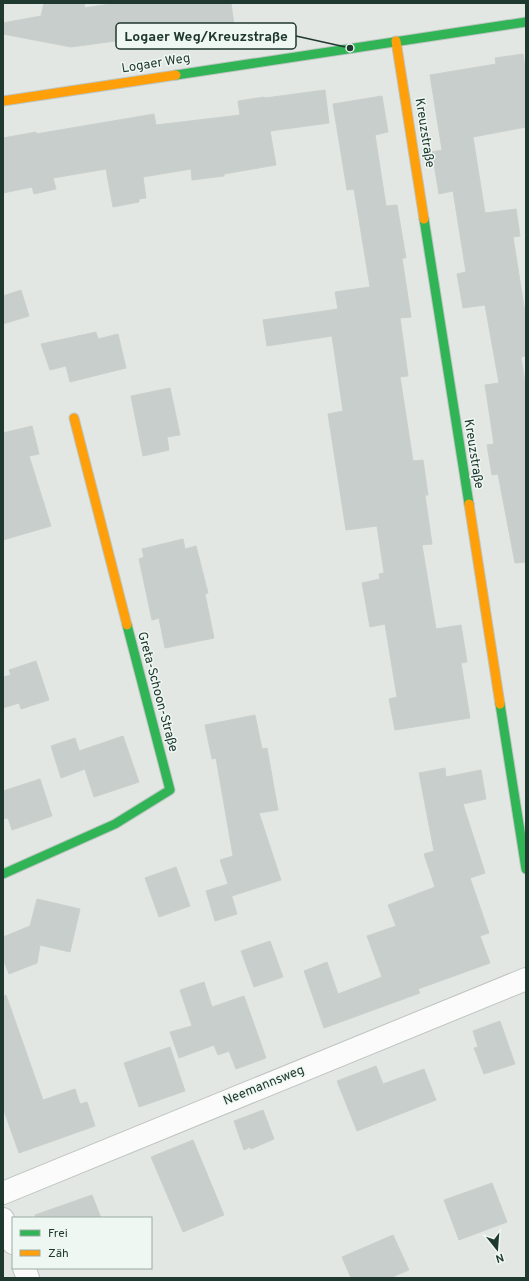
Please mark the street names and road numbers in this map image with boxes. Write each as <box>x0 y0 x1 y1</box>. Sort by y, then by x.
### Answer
street label: Logaer Weg <box>120 51 192 77</box>
street label: Kreuzstraße <box>411 97 437 169</box>
street label: Kreuzstraße <box>460 418 486 490</box>
street label: Greta-Schoon-Straße <box>133 630 181 754</box>
street label: Neemannsweg <box>221 1062 307 1110</box>

